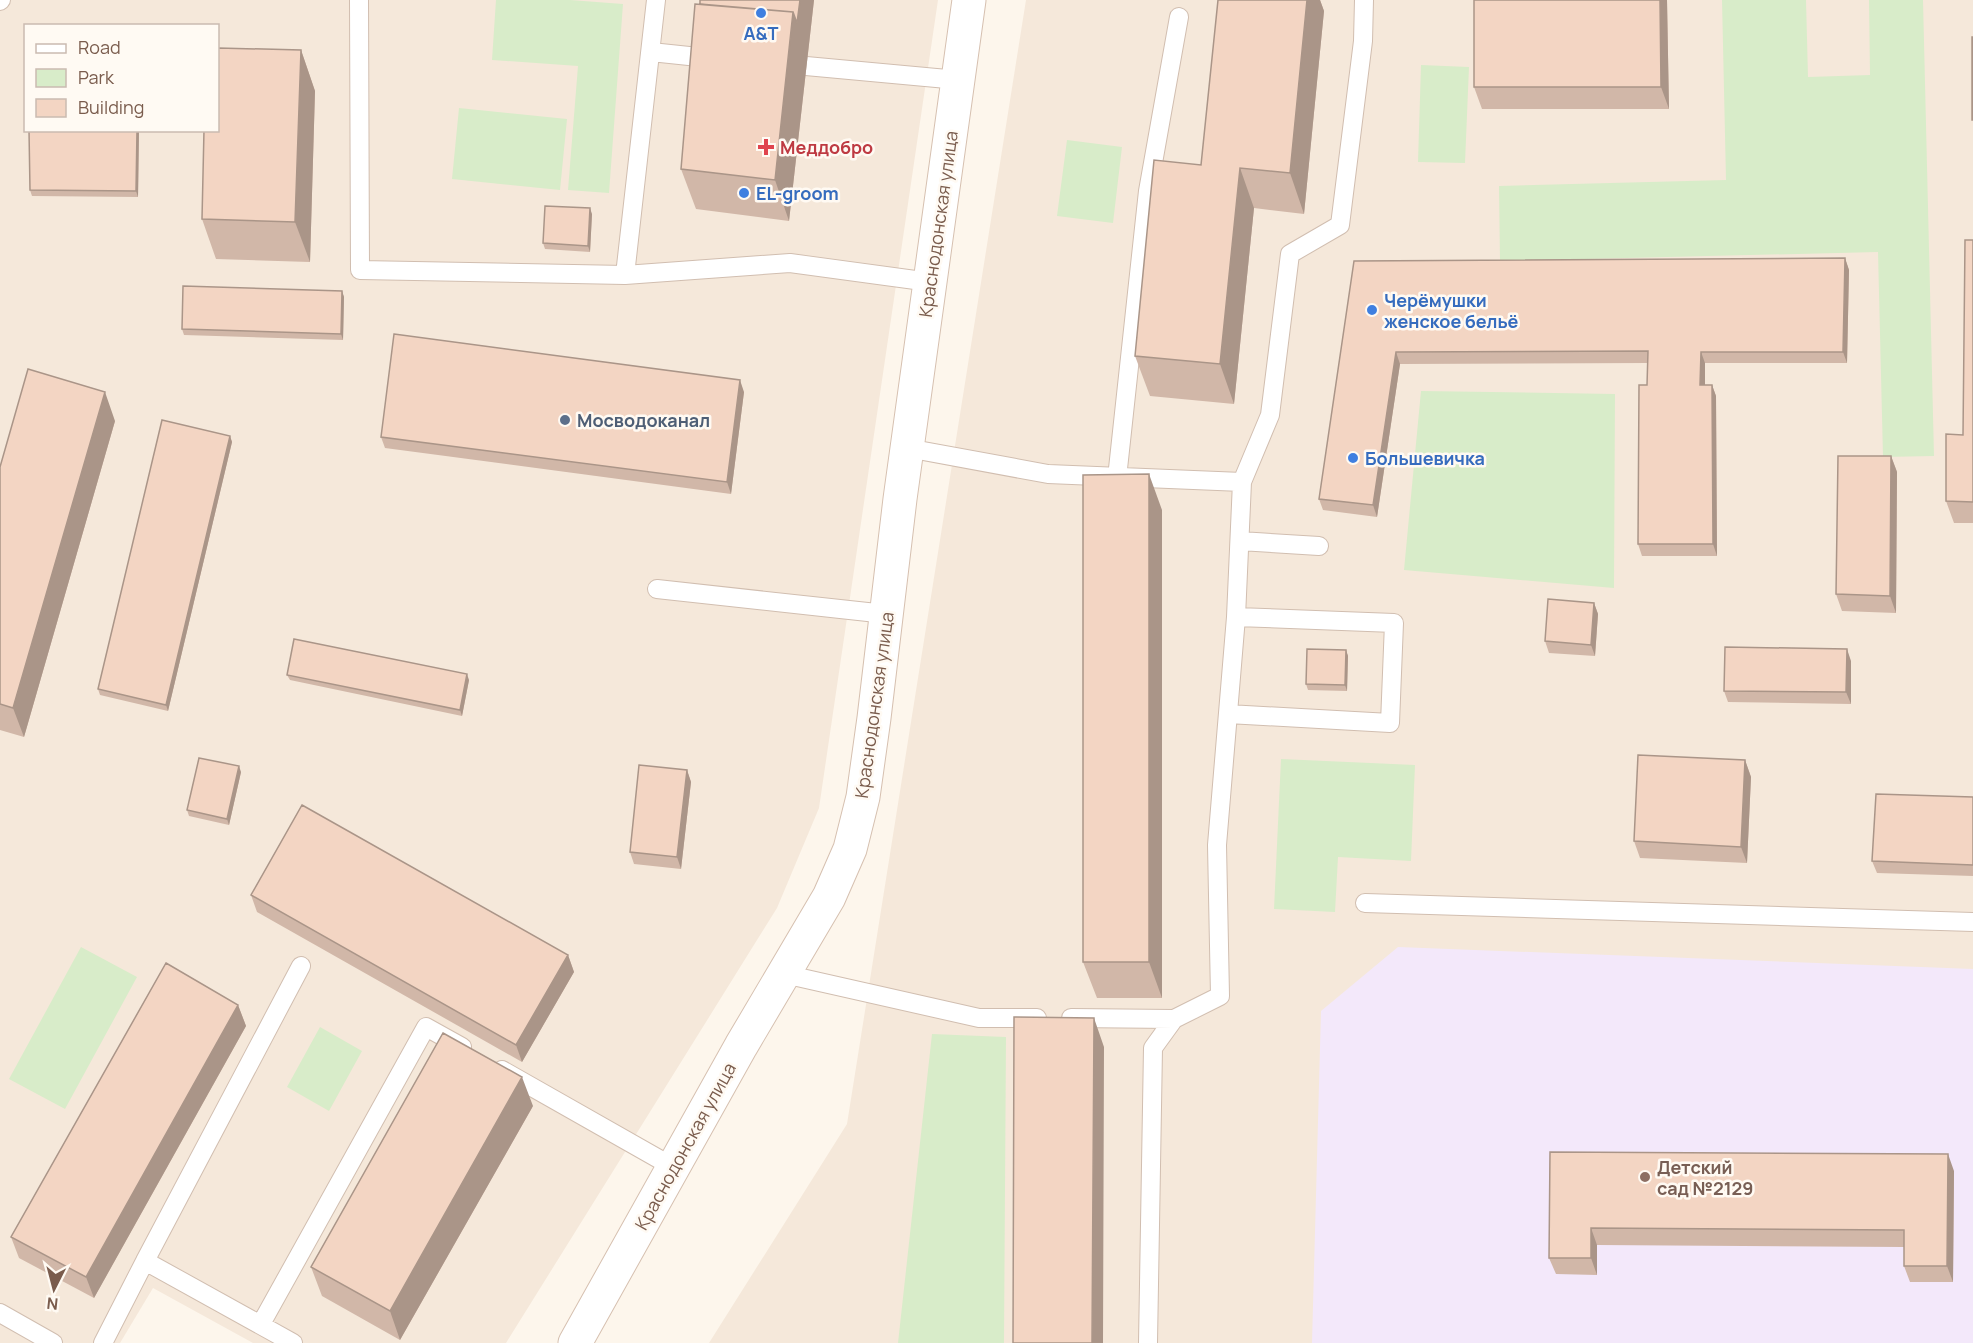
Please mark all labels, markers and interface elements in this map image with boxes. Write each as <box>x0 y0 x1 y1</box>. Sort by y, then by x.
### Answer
marker: A&T <box>754 6 768 20</box>
place label: A&T <box>743 21 779 45</box>
legend <box>24 24 219 132</box>
text: Road <box>78 35 121 59</box>
text: Park <box>78 65 115 89</box>
text: Building <box>78 95 144 119</box>
street label: Краснодонская улица <box>913 129 963 319</box>
place label: Меддобро <box>780 135 873 159</box>
marker: Меддобро <box>757 138 775 156</box>
place label: EL-groom <box>756 181 839 205</box>
marker: EL-groom <box>737 186 751 200</box>
place label: Черёмушки женское бельё <box>1384 288 1519 333</box>
marker: Черёмушки женское бельё <box>1365 303 1379 317</box>
place label: Мосводоканал <box>577 408 710 432</box>
marker: Мосводоканал <box>558 413 572 427</box>
place label: Большевичка <box>1365 446 1485 470</box>
marker: Большевичка <box>1346 451 1360 465</box>
street label: Краснодонская улица <box>849 610 899 800</box>
street label: Краснодонская улица <box>629 1058 741 1234</box>
place label: Детский сад №2129 <box>1657 1155 1753 1200</box>
marker: Детский сад №2129 <box>1638 1170 1652 1184</box>
north arrow <box>24 1259 84 1319</box>
text: N <box>46 1292 59 1315</box>

